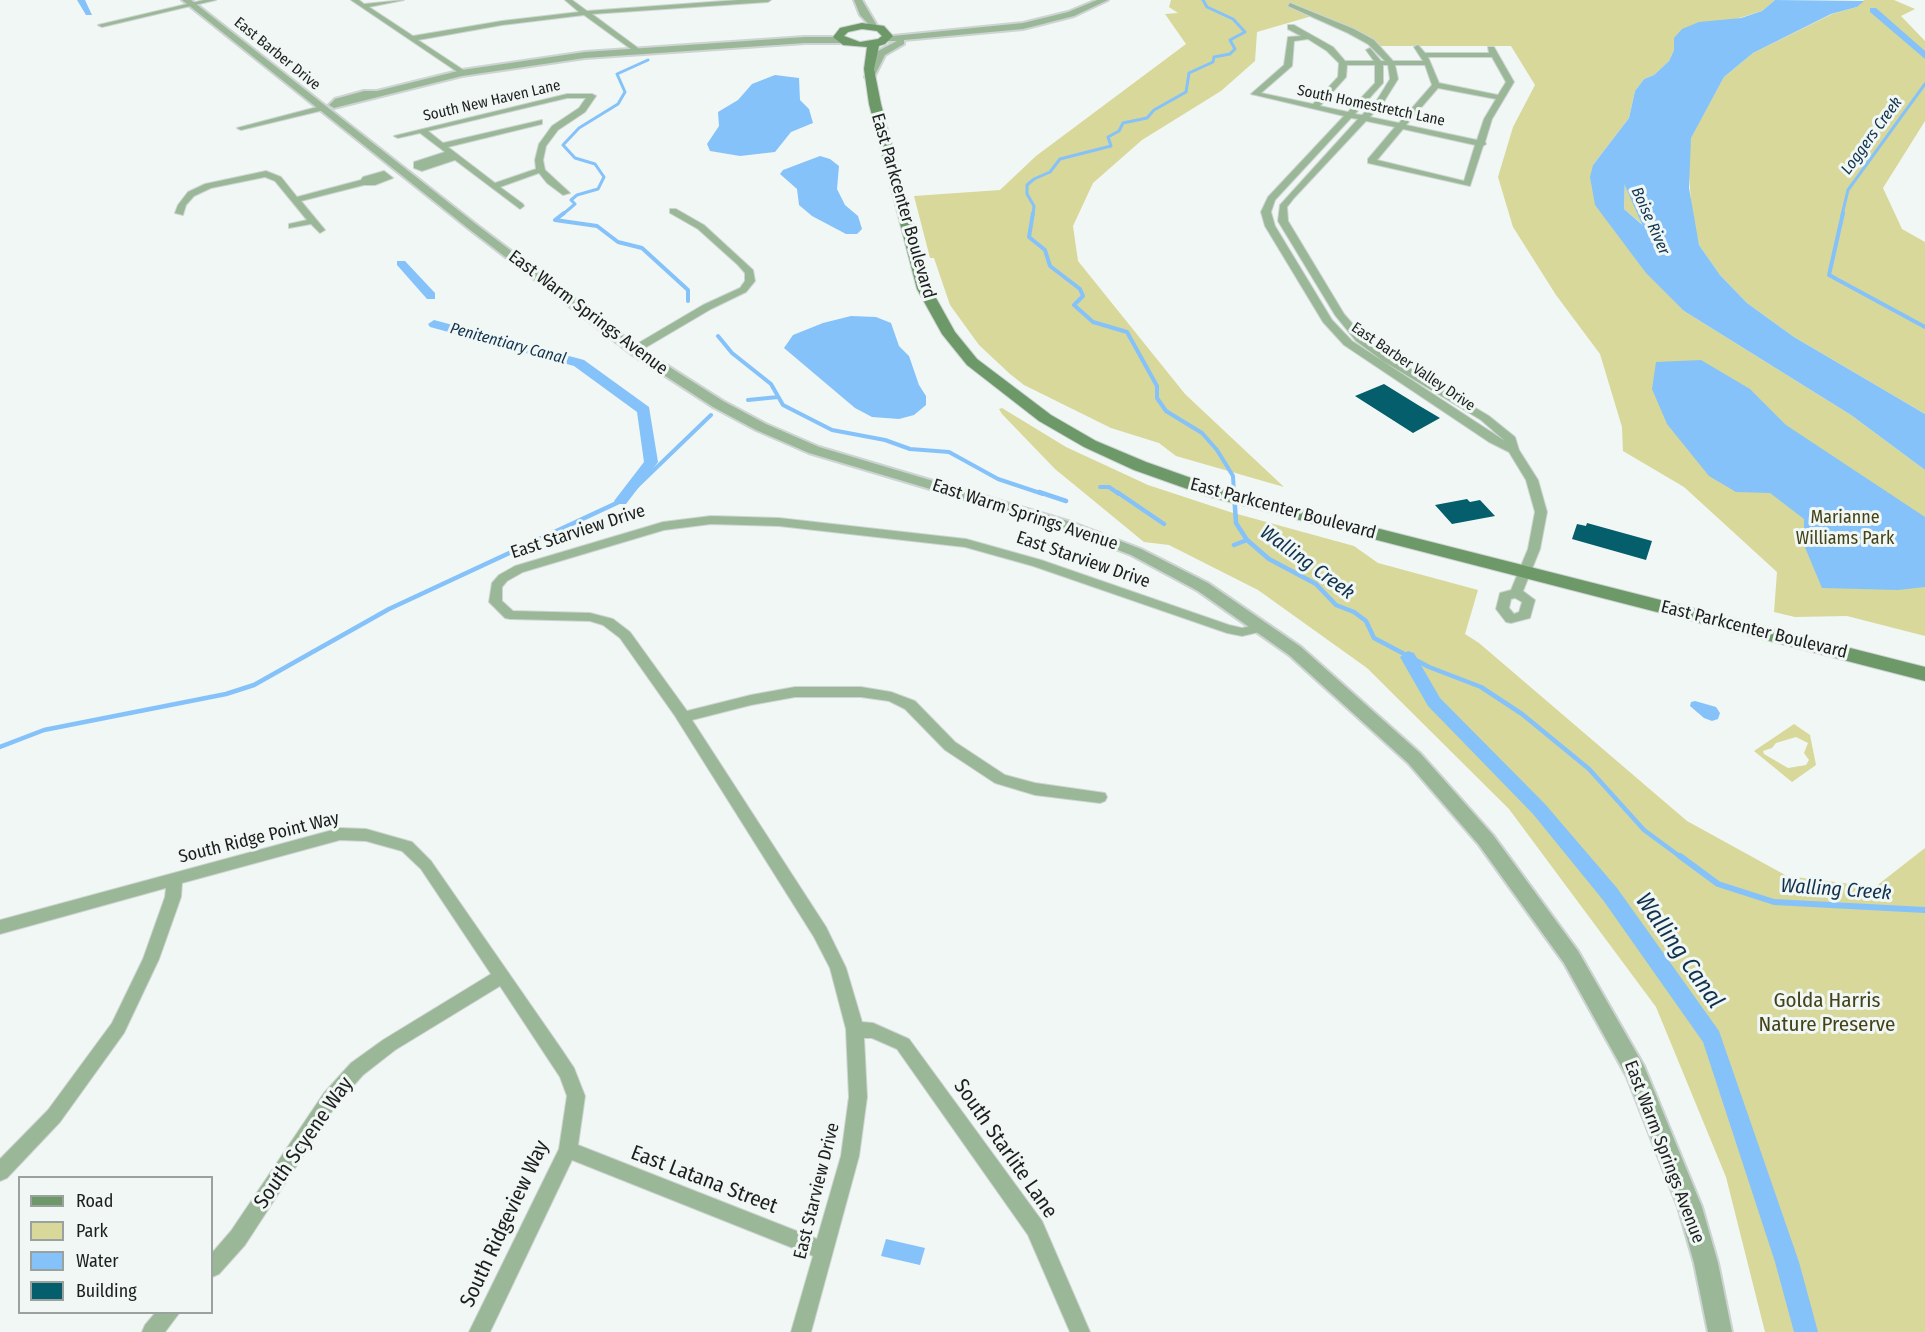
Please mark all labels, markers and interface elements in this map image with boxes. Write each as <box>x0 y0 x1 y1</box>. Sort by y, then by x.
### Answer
street label: East Barber Drive <box>230 14 324 94</box>
street label: South New Haven Lane <box>422 76 562 126</box>
street label: South Homestretch Lane <box>1295 82 1447 130</box>
water label: Loggers Creek <box>1837 94 1907 178</box>
street label: East Parkcenter Boulevard <box>866 111 940 301</box>
water label: Boise River <box>1627 184 1673 258</box>
street label: East Warm Springs Avenue <box>504 246 672 380</box>
water label: Penitentiary Canal <box>448 319 568 369</box>
street label: East Barber Valley Drive <box>1348 319 1478 415</box>
street label: East Parkcenter Boulevard <box>1188 474 1378 544</box>
street label: East Warm Springs Avenue <box>929 475 1121 555</box>
street label: East Starview Drive <box>508 500 648 564</box>
park label: Marianne Williams Park <box>1796 507 1894 550</box>
water label: Walling Creek <box>1255 521 1359 605</box>
street label: East Starview Drive <box>1013 527 1153 593</box>
street label: East Parkcenter Boulevard <box>1658 596 1850 664</box>
street label: South Ridge Point Way <box>176 808 342 868</box>
water label: Walling Creek <box>1780 874 1892 906</box>
water label: Walling Canal <box>1629 888 1729 1014</box>
park label: Golda Harris Nature Preserve <box>1759 988 1895 1038</box>
street label: East Warm Springs Avenue <box>1619 1058 1709 1246</box>
street label: South Scyene Way <box>249 1072 359 1214</box>
street label: South Starlite Lane <box>948 1075 1062 1223</box>
street label: East Starview Drive <box>790 1120 844 1262</box>
street label: South Ridgeview Way <box>455 1137 555 1311</box>
street label: East Latana Street <box>627 1140 781 1220</box>
legend <box>18 1176 213 1314</box>
text: Road <box>76 1190 113 1212</box>
text: Park <box>76 1220 108 1242</box>
text: Water <box>76 1250 119 1272</box>
text: Building <box>76 1280 137 1302</box>

